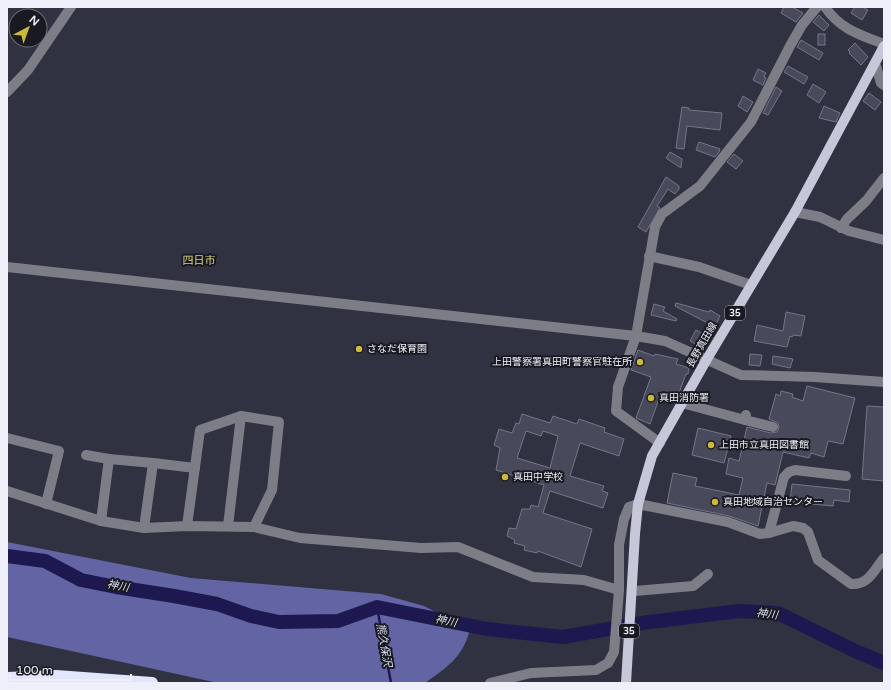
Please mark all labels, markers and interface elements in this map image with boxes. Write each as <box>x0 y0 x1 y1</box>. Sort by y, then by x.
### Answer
north arrow <box>8 8 48 48</box>
text: N <box>27 13 42 29</box>
district label: 四日市 <box>183 254 216 267</box>
road number: 35 <box>725 306 745 320</box>
street label: 長野真田線 <box>684 320 720 370</box>
place label: さなだ保育園 <box>367 343 427 355</box>
marker: さなだ保育園 <box>354 344 364 354</box>
place label: 上田警察署真田町警察官駐在所 <box>492 356 632 368</box>
marker: 上田警察署真田町警察官駐在所 <box>635 357 645 367</box>
place label: 真田消防署 <box>659 392 709 404</box>
marker: 真田消防署 <box>646 393 656 403</box>
place label: 上田市立真田図書館 <box>719 439 809 451</box>
marker: 上田市立真田図書館 <box>706 440 716 450</box>
place label: 真田中学校 <box>513 471 563 483</box>
marker: 真田中学校 <box>500 472 510 482</box>
place label: 真田地域自治センター <box>723 496 823 508</box>
marker: 真田地域自治センター <box>710 497 720 507</box>
water label: 神川 <box>106 578 131 594</box>
water label: 神川 <box>755 606 780 622</box>
water label: 神川 <box>434 613 459 630</box>
water label: 熊久保沢 <box>374 622 395 670</box>
road number: 35 <box>619 624 639 638</box>
scale bar <box>10 656 131 682</box>
text: 100 m <box>16 663 53 677</box>

